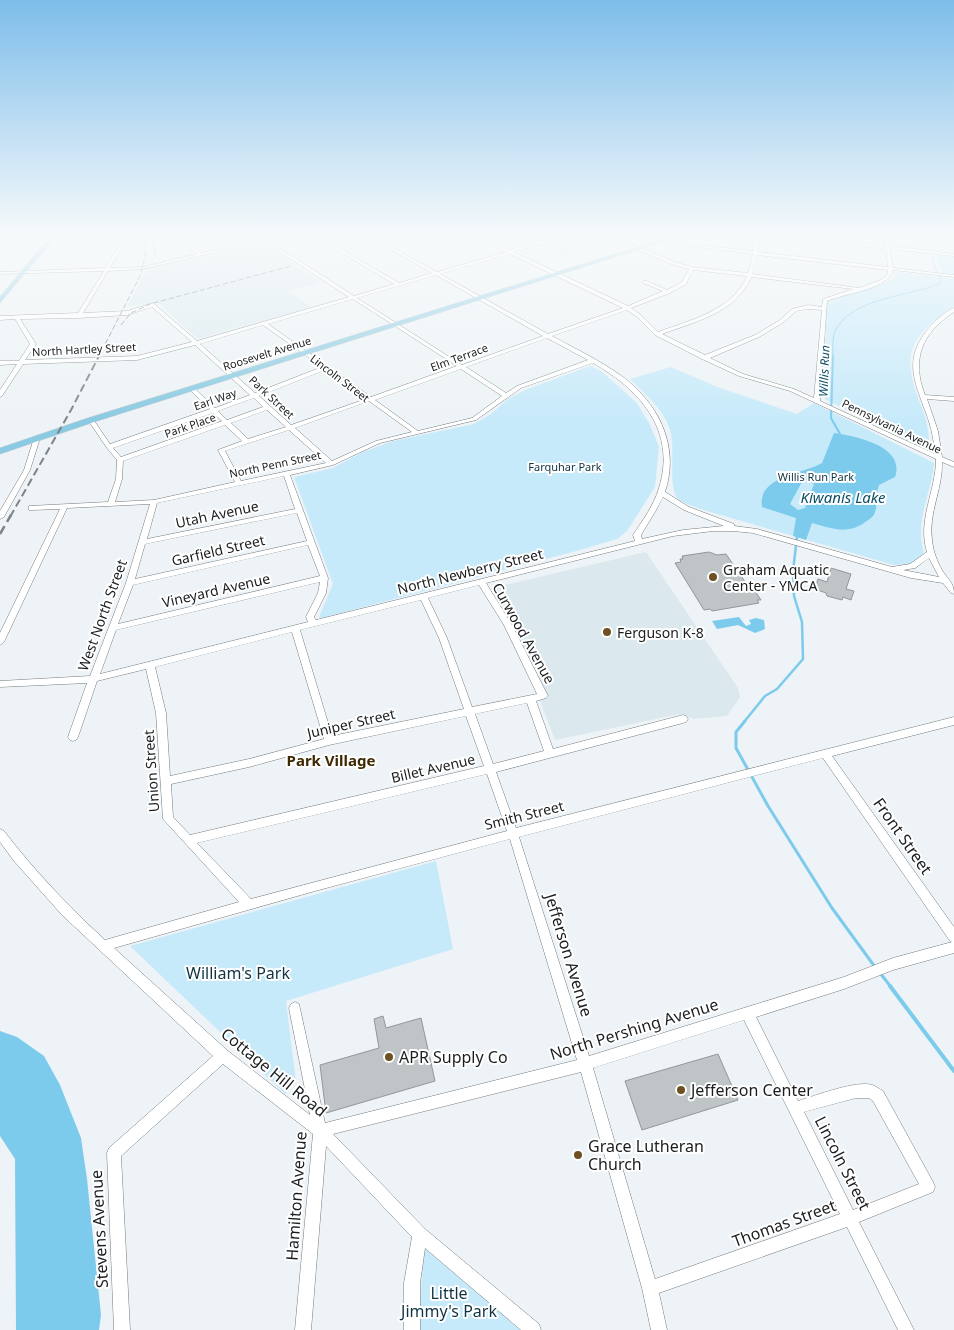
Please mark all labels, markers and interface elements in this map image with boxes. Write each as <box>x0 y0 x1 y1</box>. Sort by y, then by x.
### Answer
street label: Roosevelt Avenue <box>221 332 313 374</box>
street label: North Hartley Street <box>32 339 136 359</box>
street label: Elm Terrace <box>428 340 490 374</box>
water label: Willis Run <box>815 345 833 397</box>
street label: Lincoln Street <box>307 351 373 405</box>
street label: Park Street <box>246 372 298 422</box>
street label: Earl Way <box>192 385 239 413</box>
street label: Pennsylvania Avenue <box>840 395 944 457</box>
street label: Park Place <box>162 409 218 441</box>
street label: North Penn Street <box>228 447 322 481</box>
park label: Farquhar Park <box>528 459 602 474</box>
park label: Willis Run Park <box>778 469 854 484</box>
water label: Kiwanis Lake <box>801 487 886 507</box>
street label: Utah Avenue <box>174 496 260 532</box>
street label: Garfield Street <box>170 530 266 570</box>
street label: North Newberry Street <box>395 544 545 598</box>
street label: West North Street <box>73 557 131 673</box>
place label: Graham Aquatic Center - YMCA <box>723 560 830 595</box>
street label: Vineyard Avenue <box>160 568 272 612</box>
marker: Graham Aquatic Center - YMCA <box>707 571 719 583</box>
street label: Curwood Avenue <box>488 579 560 687</box>
place label: Ferguson K-8 <box>617 623 704 642</box>
marker: Ferguson K-8 <box>601 626 613 638</box>
street label: Juniper Street <box>303 704 397 743</box>
street label: Union Street <box>139 729 163 813</box>
street label: Billet Avenue <box>389 749 477 787</box>
district label: Park Village <box>287 750 375 770</box>
street label: Front Street <box>869 793 938 879</box>
street label: Smith Street <box>482 796 566 834</box>
street label: Jefferson Avenue <box>539 889 598 1019</box>
park label: William's Park <box>186 962 290 984</box>
street label: North Pershing Avenue <box>547 993 721 1065</box>
street label: Cottage Hill Road <box>216 1022 332 1122</box>
place label: APR Supply Co <box>399 1046 508 1068</box>
marker: APR Supply Co <box>383 1051 395 1063</box>
place label: Jefferson Center <box>689 1079 813 1101</box>
marker: Jefferson Center <box>675 1084 687 1096</box>
street label: Lincoln Street <box>810 1112 876 1214</box>
street label: Hamilton Avenue <box>281 1131 311 1261</box>
place label: Grace Lutheran Church <box>588 1135 704 1175</box>
marker: Grace Lutheran Church <box>572 1149 584 1161</box>
street label: Stevens Avenue <box>85 1169 113 1289</box>
street label: Thomas Street <box>729 1194 839 1252</box>
park label: Little Jimmy's Park <box>399 1282 497 1322</box>

